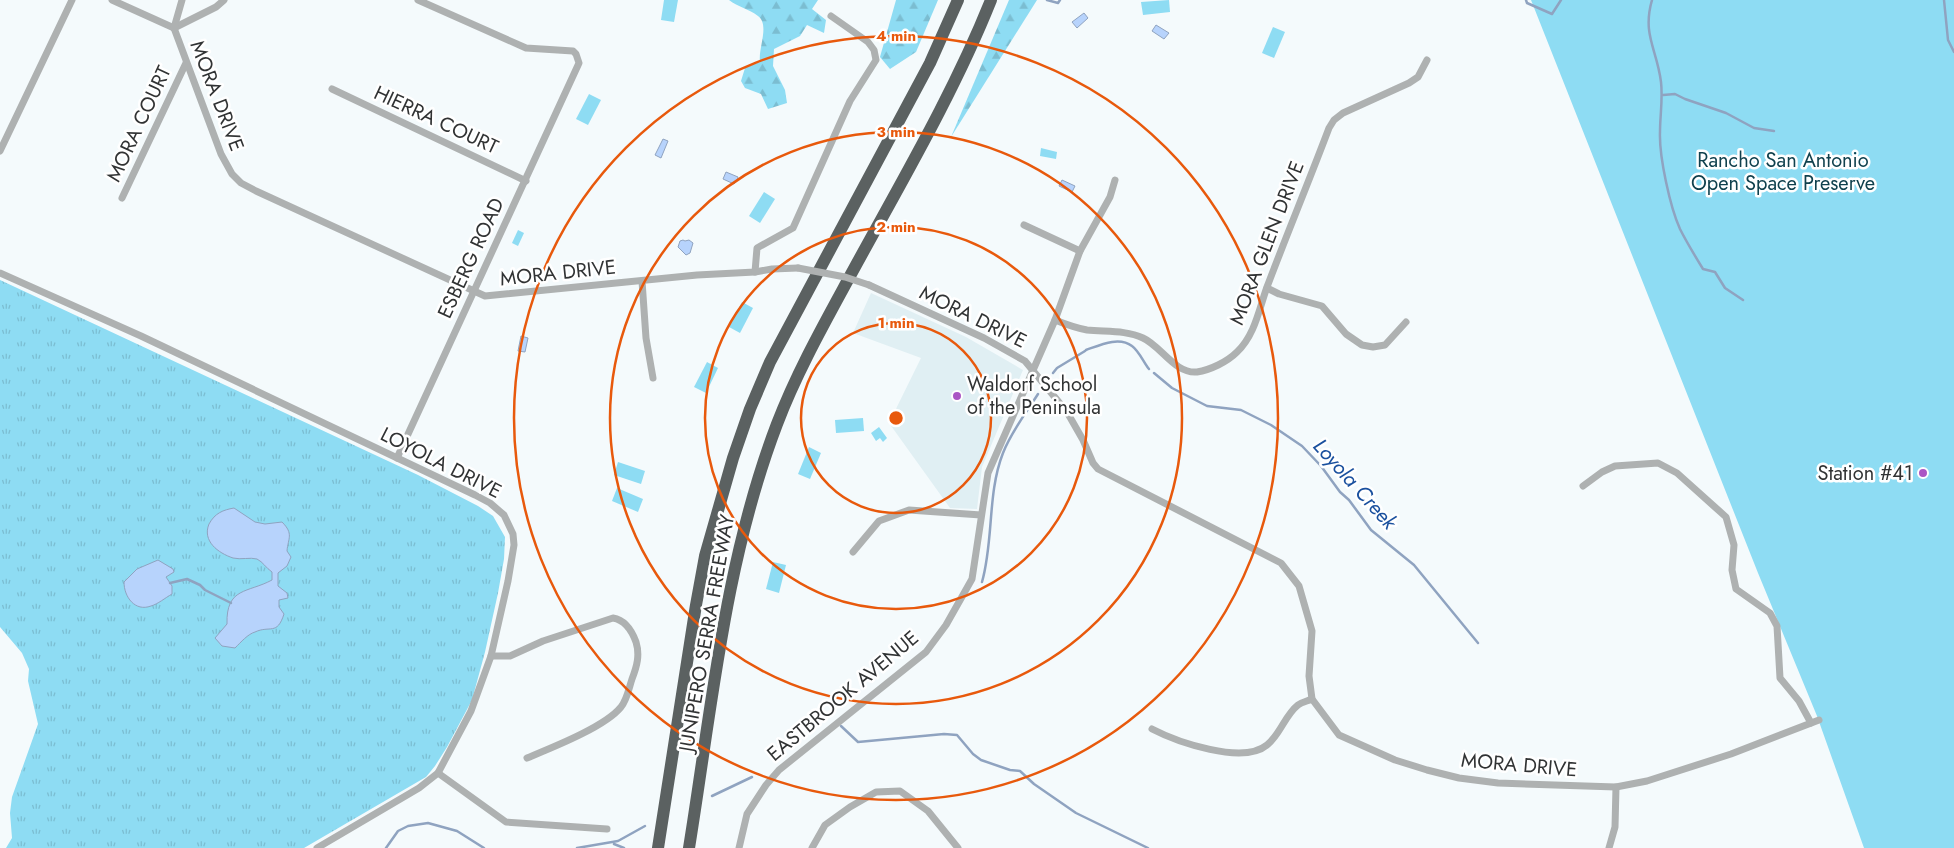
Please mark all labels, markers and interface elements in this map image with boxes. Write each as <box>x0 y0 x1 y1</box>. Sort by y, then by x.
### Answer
text: 4 min <box>876 25 916 47</box>
street label: MORA DRIVE <box>183 37 251 155</box>
street label: MORA COURT <box>99 61 179 187</box>
street label: HIERRA COURT <box>369 78 504 162</box>
text: 3 min <box>877 121 915 143</box>
park label: Rancho San Antonio Open Space Preserve <box>1691 146 1875 198</box>
street label: MORA GLEN DRIVE <box>1222 157 1312 329</box>
street label: ESBERG ROAD <box>430 193 512 323</box>
text: 2 min <box>876 216 916 238</box>
street label: MORA DRIVE <box>499 253 617 293</box>
street label: MORA DRIVE <box>914 278 1032 356</box>
text: 1 min <box>877 312 915 334</box>
place label: Waldorf School of the Peninsula <box>967 370 1101 422</box>
marker: Waldorf School of the Peninsula <box>951 390 963 402</box>
centre of rings <box>887 409 905 427</box>
street label: LOYOLA DRIVE <box>375 420 507 506</box>
water label: Loyola Creek <box>1306 432 1405 537</box>
place label: Station #41 <box>1817 459 1913 488</box>
marker: Station #41 <box>1917 467 1929 479</box>
street label: JUNIPERO SERRA FREEWAY <box>671 511 742 757</box>
street label: EASTBROOK AVENUE <box>761 624 925 768</box>
street label: MORA DRIVE <box>1460 745 1578 785</box>

